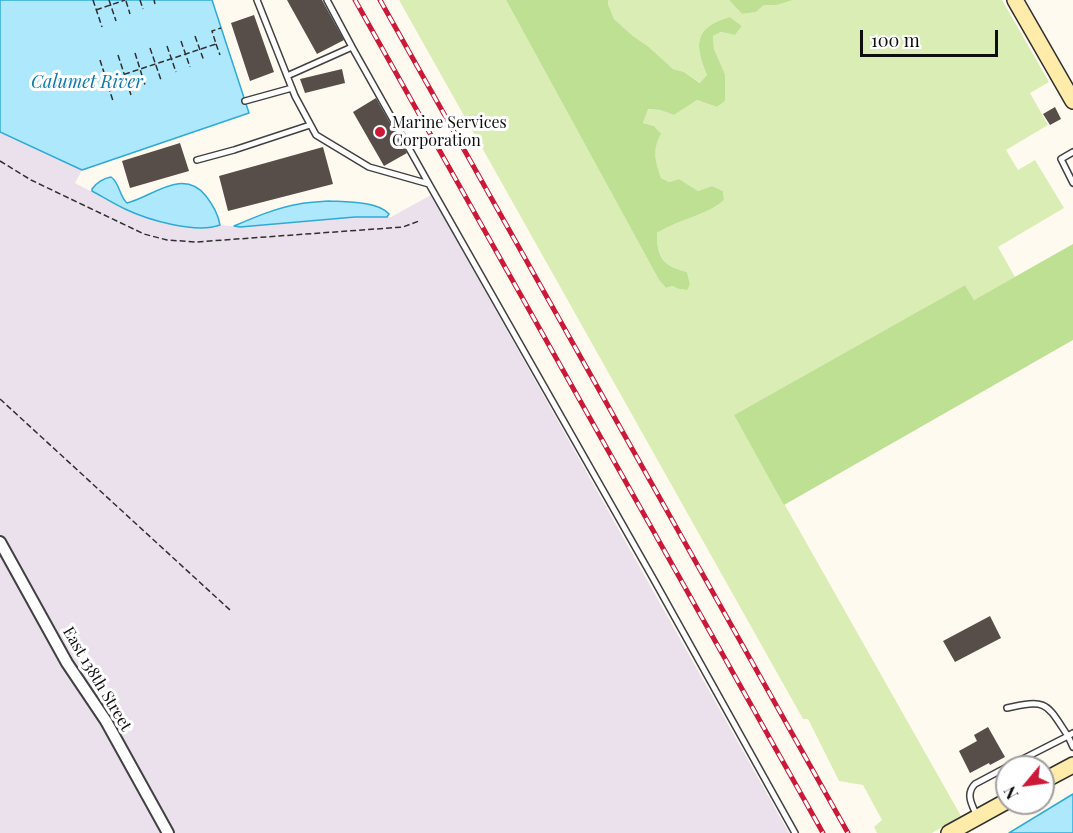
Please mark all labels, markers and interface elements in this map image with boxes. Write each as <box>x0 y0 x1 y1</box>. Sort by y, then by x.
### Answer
scale bar <box>863 18 1001 56</box>
text: 100 m <box>871 28 920 52</box>
water label: Calumet River <box>31 71 143 93</box>
place label: Marine Services Corporation <box>392 113 507 151</box>
marker: Marine Services Corporation <box>373 125 387 139</box>
street label: East 138th Street <box>58 624 136 734</box>
north arrow <box>995 755 1055 815</box>
text: N <box>999 783 1023 803</box>

